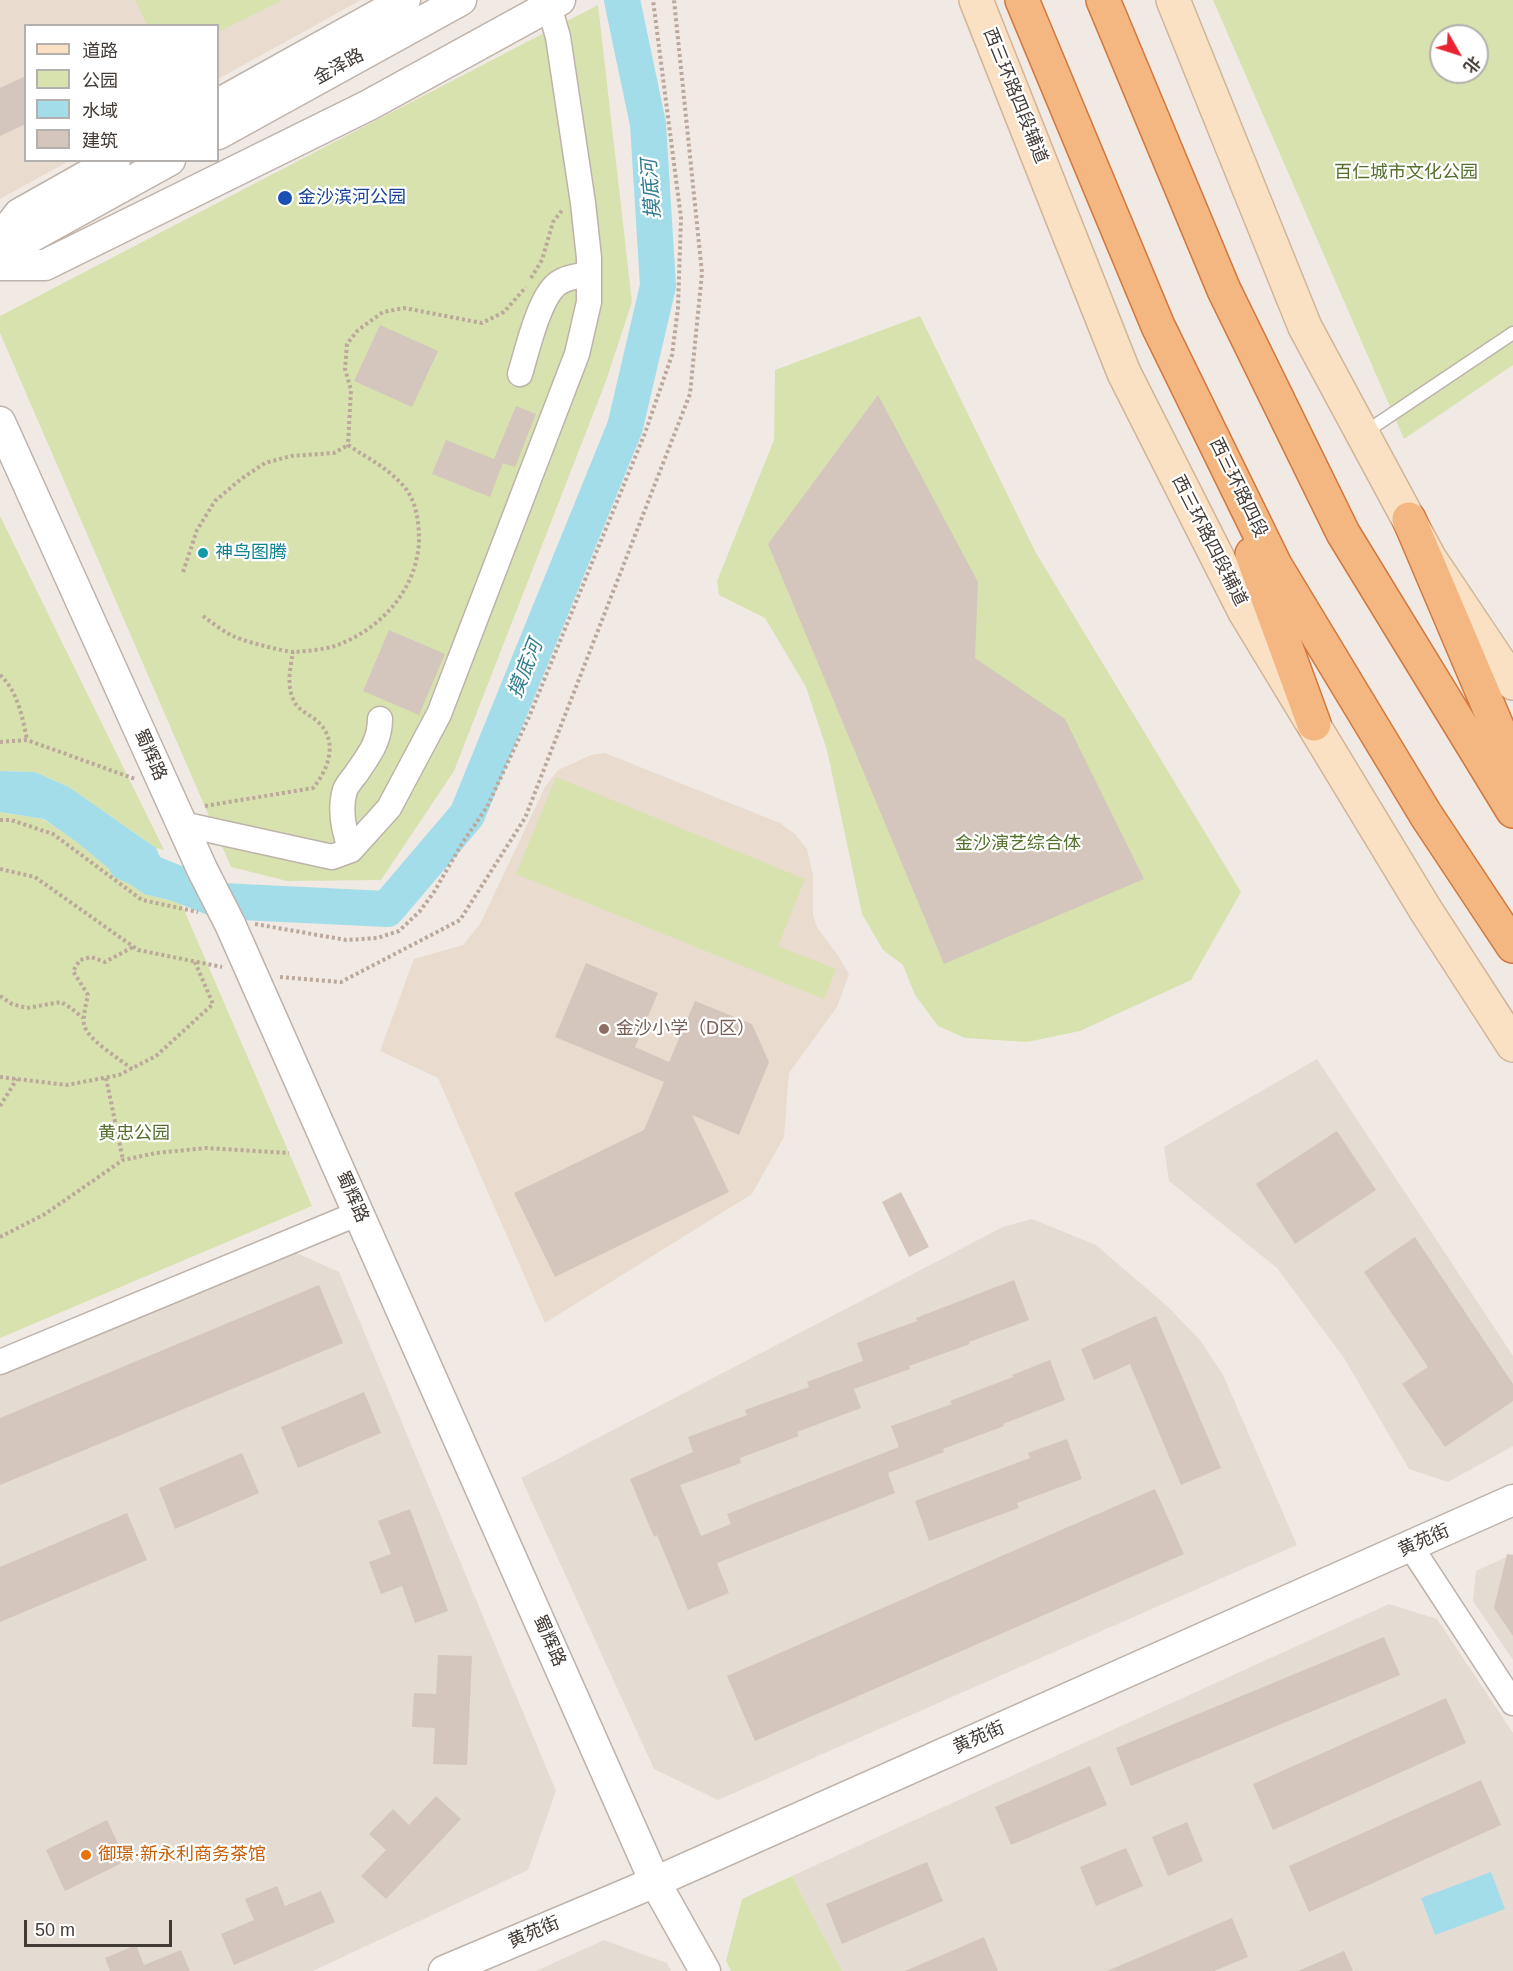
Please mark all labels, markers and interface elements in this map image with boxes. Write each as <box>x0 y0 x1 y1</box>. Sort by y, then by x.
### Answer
legend <box>24 24 219 162</box>
north arrow <box>1429 24 1489 84</box>
street label: 西三环路四段辅道 <box>978 25 1052 167</box>
text: 道路 <box>82 41 118 61</box>
street label: 金泽路 <box>310 44 368 90</box>
text: 北 <box>1460 53 1483 76</box>
text: 公园 <box>82 71 118 91</box>
text: 水域 <box>82 101 118 121</box>
text: 建筑 <box>82 131 118 151</box>
water label: 摸底河 <box>638 158 666 220</box>
park label: 百仁城市文化公园 <box>1334 162 1478 184</box>
place label: 金沙滨河公园 <box>298 187 406 209</box>
marker: 金沙滨河公园 <box>276 189 294 207</box>
street label: 西三环路四段 <box>1205 435 1271 541</box>
street label: 西三环路四段辅道 <box>1167 472 1251 610</box>
place label: 神鸟图腾 <box>215 542 287 564</box>
marker: 神鸟图腾 <box>196 546 210 560</box>
water label: 摸底河 <box>504 637 548 701</box>
street label: 蜀辉路 <box>129 726 171 784</box>
park label: 金沙演艺综合体 <box>955 833 1081 855</box>
place label: 金沙小学（D区） <box>616 1018 755 1040</box>
marker: 金沙小学（D区） <box>597 1022 611 1036</box>
park label: 黄忠公园 <box>98 1123 170 1145</box>
street label: 蜀辉路 <box>331 1168 373 1226</box>
street label: 黄苑街 <box>1395 1520 1453 1562</box>
street label: 蜀辉路 <box>528 1612 570 1670</box>
street label: 黄苑街 <box>950 1717 1008 1759</box>
place label: 御璟·新永利商务茶馆 <box>98 1844 266 1866</box>
marker: 御璟·新永利商务茶馆 <box>79 1848 93 1862</box>
scale bar <box>27 1908 176 1946</box>
street label: 黄苑街 <box>505 1913 563 1953</box>
text: 50 m <box>35 1920 75 1940</box>

